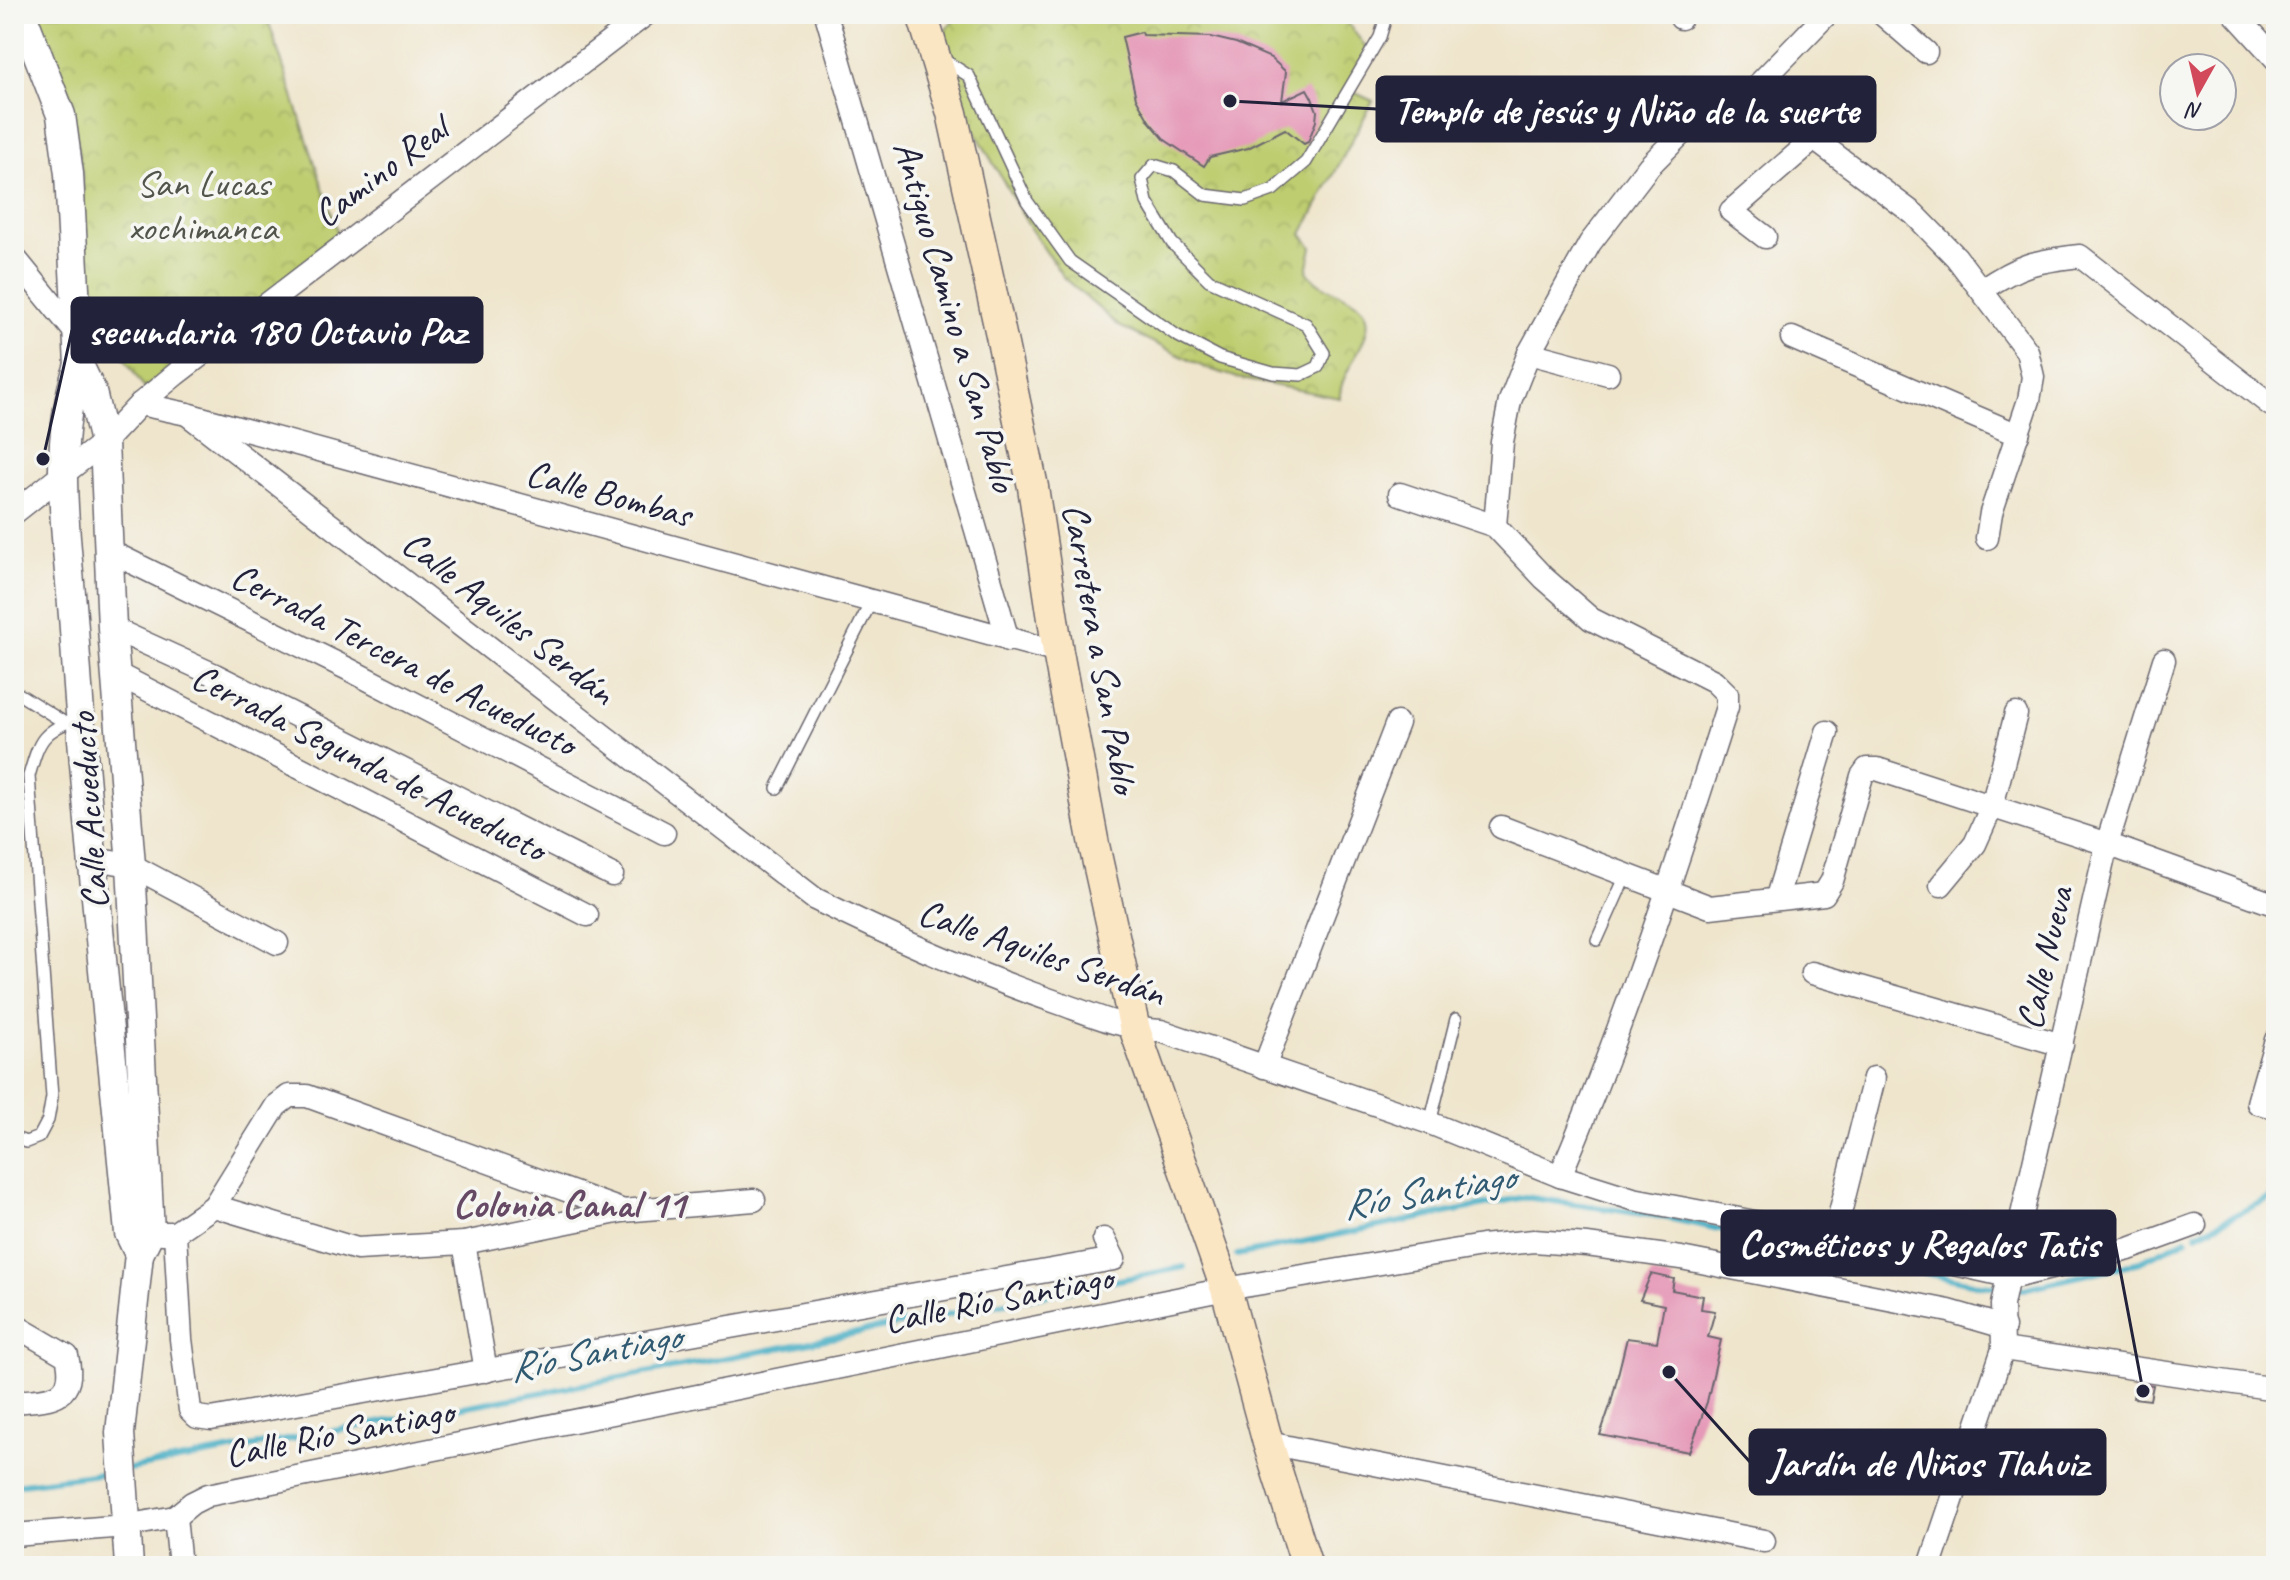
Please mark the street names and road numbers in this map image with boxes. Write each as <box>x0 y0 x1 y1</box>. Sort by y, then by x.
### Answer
street label: Camino Real <box>304 102 462 237</box>
street label: Antiguo Camino a San Pablo <box>883 136 1029 499</box>
street label: Calle Bombas <box>521 449 699 539</box>
street label: Carretera a San Pablo <box>1052 500 1150 800</box>
street label: Calle Aquiles Serdán <box>393 520 626 716</box>
street label: Cerrada Tercera de Acueducto <box>224 552 587 768</box>
street label: Cerrada Segunda de Acueducto <box>184 653 557 874</box>
street label: Calle Acueducto <box>58 710 119 911</box>
street label: Calle Nueva <box>2005 880 2084 1034</box>
street label: Calle Aquiles Serdán <box>912 888 1173 1017</box>
street label: Calle Río Santiago <box>880 1253 1120 1344</box>
street label: Calle Río Santiago <box>221 1387 461 1478</box>

